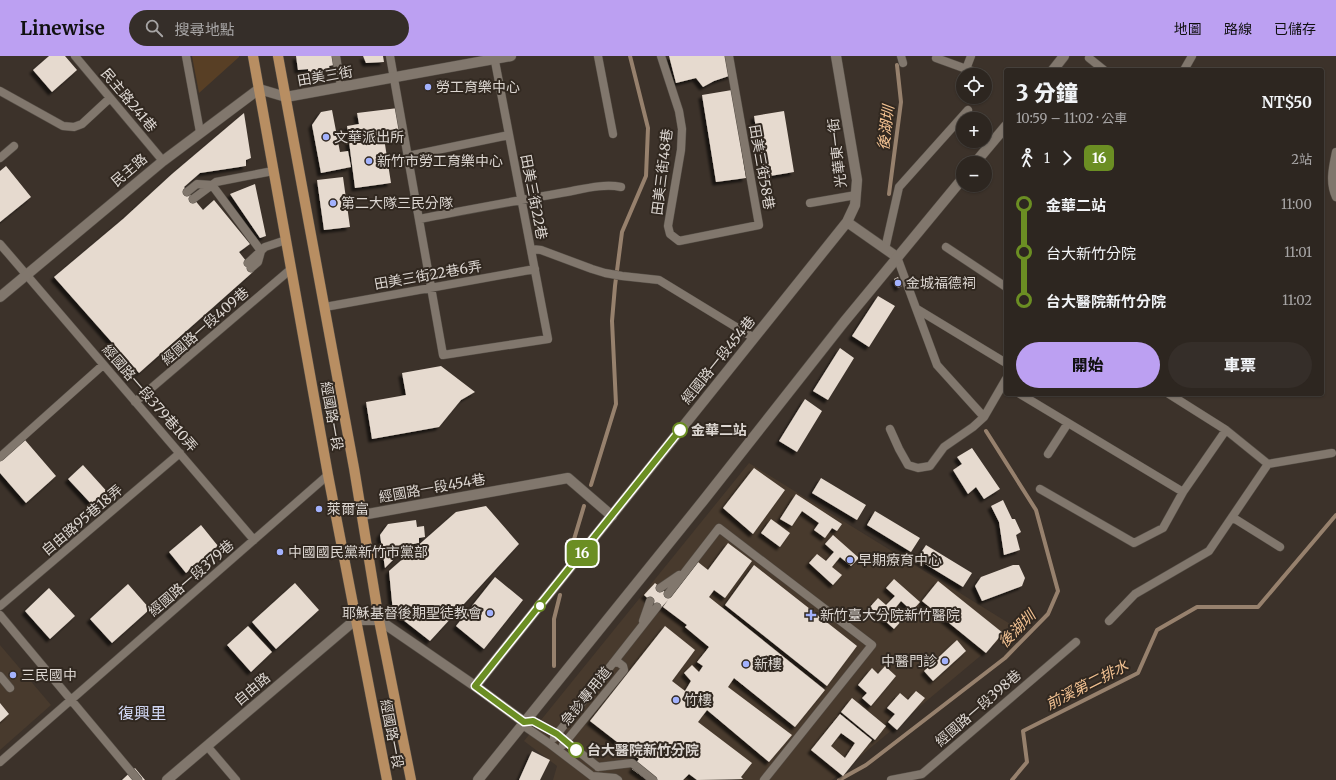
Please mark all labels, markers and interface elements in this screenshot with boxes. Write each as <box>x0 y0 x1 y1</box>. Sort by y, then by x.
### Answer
search box <box>129 10 409 46</box>
text: Linewise <box>20 16 105 40</box>
icon: search <box>143 17 165 39</box>
text: 搜尋地點 <box>175 20 235 39</box>
text: 地圖 <box>1174 20 1202 38</box>
text: 路線 <box>1224 20 1252 38</box>
text: 已儲存 <box>1274 20 1316 38</box>
street label: 田美三街 <box>296 62 354 90</box>
street label: 民主路241巷 <box>97 64 161 136</box>
map controls <box>956 68 992 192</box>
button: locate <box>956 68 992 104</box>
place label: 勞工育樂中心 <box>436 78 520 96</box>
text: 3 分鐘 <box>1016 79 1078 107</box>
marker: 勞工育樂中心 <box>423 82 433 92</box>
text: NT$50 <box>1262 93 1312 112</box>
water label: 後湖圳 <box>873 102 898 151</box>
text: 10:59 – 11:02 · 公車 <box>1016 110 1127 127</box>
button: + <box>956 112 992 148</box>
street label: 光華東一街 <box>824 117 850 189</box>
street label: 田美三街58巷 <box>746 123 778 211</box>
place label: 文華派出所 <box>334 128 404 146</box>
street label: 田美三街48巷 <box>648 128 676 216</box>
marker: 文華派出所 <box>321 132 331 142</box>
icon: walk <box>1016 147 1038 169</box>
icon: forward <box>1056 147 1078 169</box>
text: 16 <box>1092 149 1106 167</box>
street label: 民主路 <box>107 150 151 190</box>
text: 1 <box>1044 150 1050 167</box>
text: 2站 <box>1291 151 1312 168</box>
place label: 新竹市勞工育樂中心 <box>377 152 503 170</box>
street label: 田美三街22巷 <box>517 153 551 241</box>
marker: 新竹市勞工育樂中心 <box>364 156 374 166</box>
button: − <box>956 156 992 192</box>
place label: 第二大隊三民分隊 <box>341 194 453 212</box>
text: 金華二站 <box>1046 196 1106 215</box>
text: 11:00 <box>1281 196 1312 213</box>
marker: 第二大隊三民分隊 <box>328 198 338 208</box>
text: 台大新竹分院 <box>1046 244 1136 263</box>
text: 11:01 <box>1284 244 1312 261</box>
street label: 田美三街22巷6弄 <box>373 257 483 293</box>
place label: 金城福德祠 <box>906 274 976 292</box>
marker: 金城福德祠 <box>893 278 903 288</box>
street label: 經國路一段409巷 <box>158 283 252 369</box>
text: 台大醫院新竹分院 <box>1046 292 1166 311</box>
text: 11:02 <box>1282 292 1312 309</box>
street label: 經國路一段454巷 <box>677 312 759 408</box>
street label: 經國路一段379巷10弄 <box>98 341 202 455</box>
button: 開始 <box>1016 342 1160 388</box>
button: 車票 <box>1168 342 1312 388</box>
street label: 經國路一段 <box>317 380 347 452</box>
place label: 金華二站 <box>691 421 747 439</box>
marker: 金華二站 <box>672 422 688 438</box>
street label: 經國路一段454巷 <box>377 470 487 506</box>
street label: 自由路95巷18弄 <box>38 481 126 559</box>
place label: 萊爾富 <box>327 500 369 518</box>
marker: 萊爾富 <box>314 504 324 514</box>
street label: 經國路一段379巷 <box>144 536 238 620</box>
line badge: 16 <box>564 540 600 566</box>
place label: 中國國民黨新竹市黨部 <box>288 543 428 561</box>
text: 16 <box>575 544 589 562</box>
marker: 中國國民黨新竹市黨部 <box>275 547 285 557</box>
place label: 早期療育中心 <box>858 551 942 569</box>
marker: 早期療育中心 <box>845 555 855 565</box>
unlabelled marker <box>534 600 546 612</box>
place label: 耶穌基督後期聖徒教會 <box>342 604 482 622</box>
water label: 後湖圳 <box>994 605 1041 651</box>
place label: 新竹臺大分院新竹醫院 <box>820 606 960 624</box>
marker: 耶穌基督後期聖徒教會 <box>485 608 495 618</box>
marker: 新竹臺大分院新竹醫院 <box>805 609 817 621</box>
place label: 中醫門診 <box>881 652 937 670</box>
place label: 新樓 <box>754 655 782 673</box>
water label: 前溪第二排水 <box>1042 655 1132 713</box>
marker: 中醫門診 <box>940 656 950 666</box>
marker: 新樓 <box>741 659 751 669</box>
street label: 急診專用道 <box>557 663 615 729</box>
place label: 三民國中 <box>21 666 77 684</box>
street label: 經國路一段398巷 <box>931 666 1025 750</box>
street label: 自由路 <box>230 669 274 709</box>
marker: 三民國中 <box>8 670 18 680</box>
place label: 竹樓 <box>684 691 712 709</box>
marker: 竹樓 <box>671 695 681 705</box>
street label: 經國路一段 <box>376 698 408 770</box>
district label: 復興里 <box>118 703 166 723</box>
place label: 台大醫院新竹分院 <box>587 741 699 759</box>
marker: 台大醫院新竹分院 <box>568 742 584 758</box>

